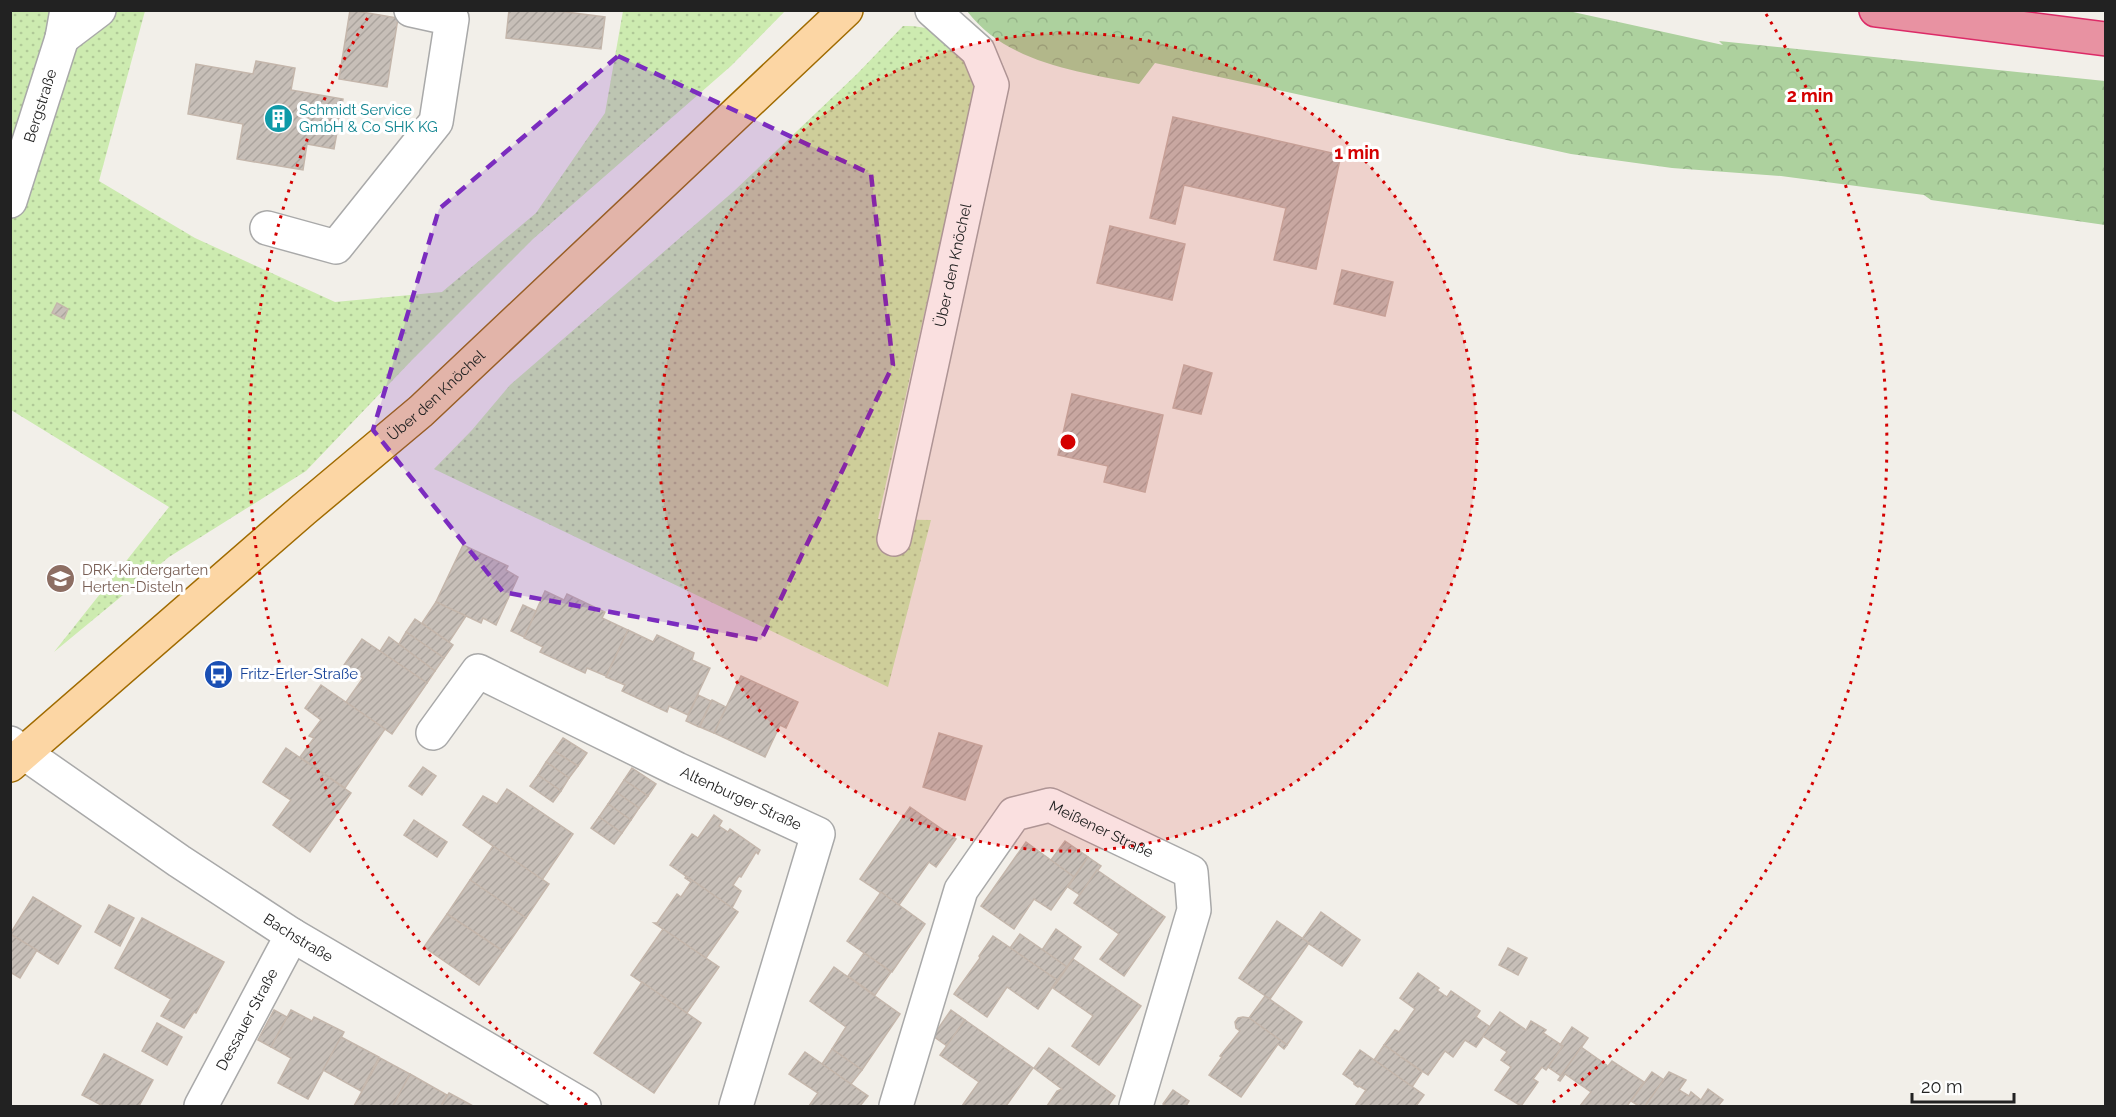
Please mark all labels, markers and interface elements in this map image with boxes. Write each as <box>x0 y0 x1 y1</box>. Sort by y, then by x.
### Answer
street label: Bergstraße <box>20 67 61 145</box>
text: 2 min <box>1787 85 1833 106</box>
place label: Schmidt Service GmbH & Co SHK KG <box>299 101 438 136</box>
building icon: Schmidt Service GmbH & Co SHK KG <box>262 103 294 135</box>
text: 1 min <box>1334 142 1380 163</box>
street label: Über den Knöchel <box>930 201 975 329</box>
street label: Über den Knöchel <box>383 346 489 445</box>
centre of rings <box>1058 432 1078 452</box>
place label: DRK-Kindergarten Herten-Disteln <box>82 561 208 596</box>
school or university icon: DRK-Kindergarten Herten-Disteln <box>45 563 77 595</box>
bus stop icon: Fritz-Erler-Straße <box>203 658 235 690</box>
place label: Fritz-Erler-Straße <box>240 665 358 683</box>
street label: Altenburger Straße <box>678 763 805 834</box>
street label: Meißener Straße <box>1046 797 1156 862</box>
street label: Bachstraße <box>260 910 336 966</box>
street label: Dessauer Straße <box>212 965 282 1074</box>
scale bar <box>1912 1066 2014 1104</box>
text: 20 m <box>1921 1076 1963 1097</box>

